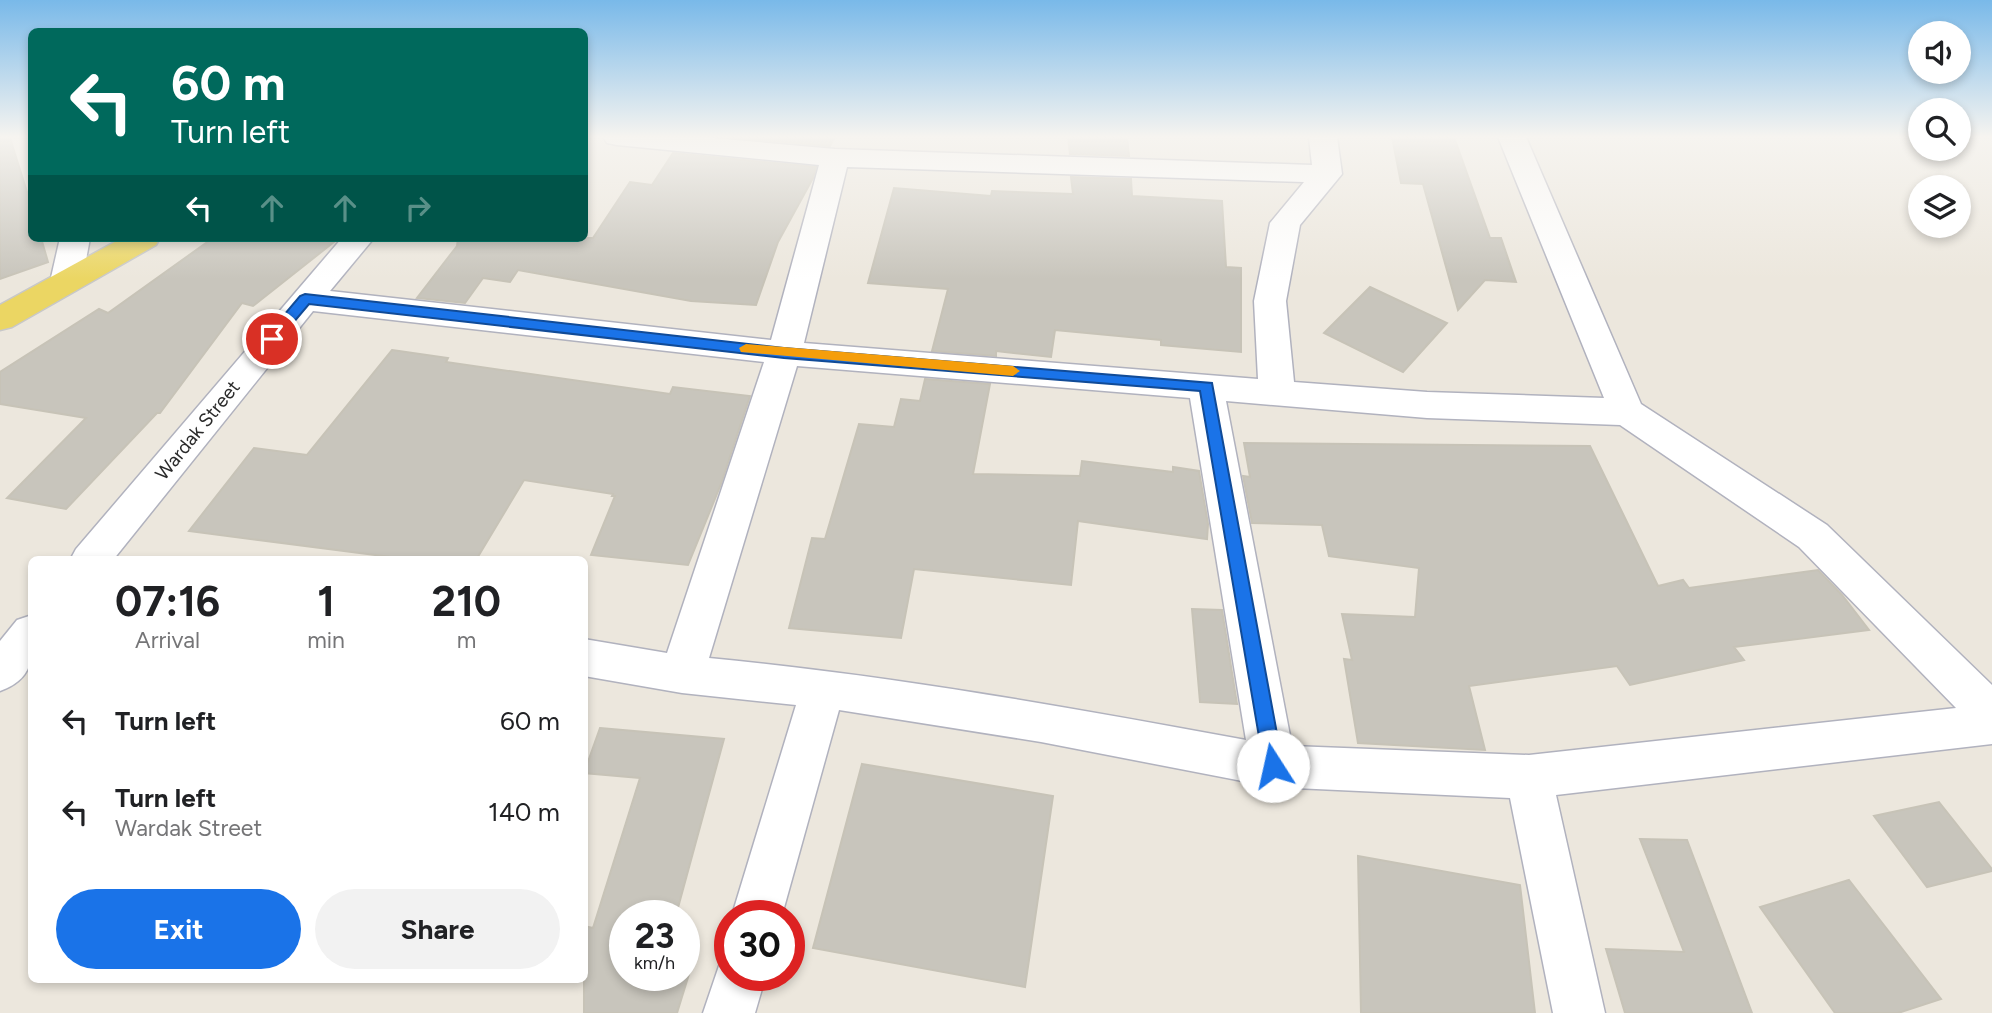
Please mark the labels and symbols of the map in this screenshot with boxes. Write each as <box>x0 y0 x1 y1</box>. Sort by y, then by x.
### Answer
pin <box>242 309 302 369</box>
street label: Wardak Street <box>150 376 245 485</box>
position arrow <box>1236 729 1310 803</box>
speed limit sign: 30 <box>714 900 805 991</box>

